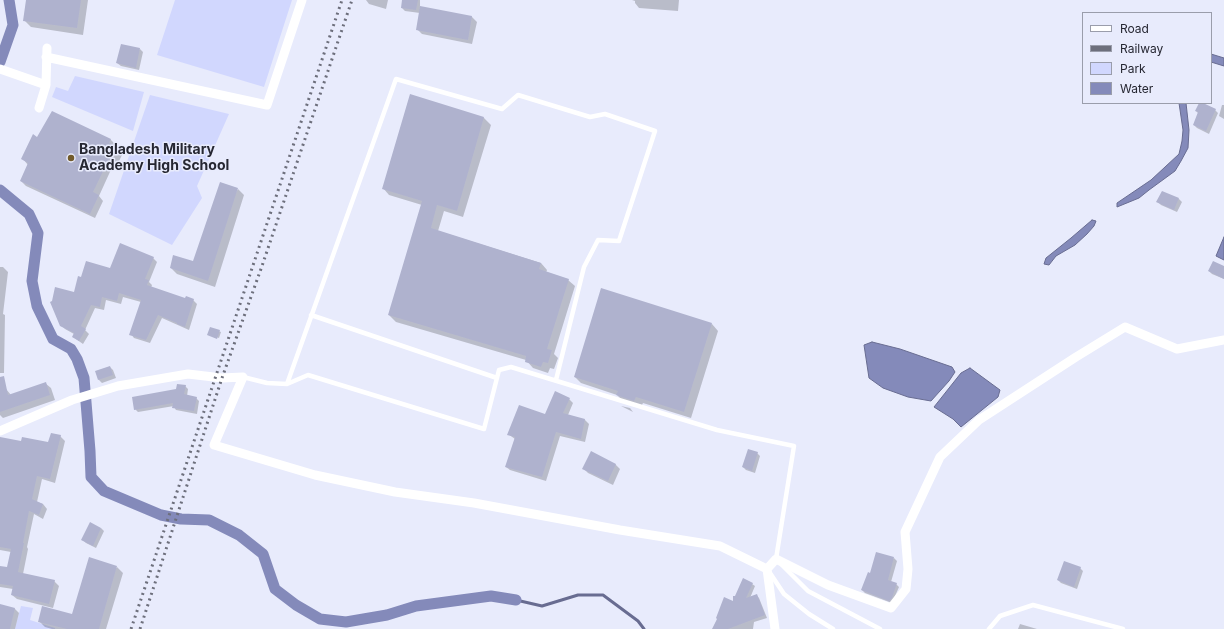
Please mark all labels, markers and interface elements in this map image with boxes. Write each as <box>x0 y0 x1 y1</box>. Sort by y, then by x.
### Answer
legend <box>1082 12 1212 104</box>
text: Road <box>1120 21 1149 36</box>
text: Railway <box>1120 41 1163 56</box>
text: Park <box>1120 61 1146 76</box>
text: Water <box>1120 81 1153 96</box>
place label: Bangladesh Military Academy High School <box>79 142 229 174</box>
marker: Bangladesh Military Academy High School <box>66 153 76 163</box>

